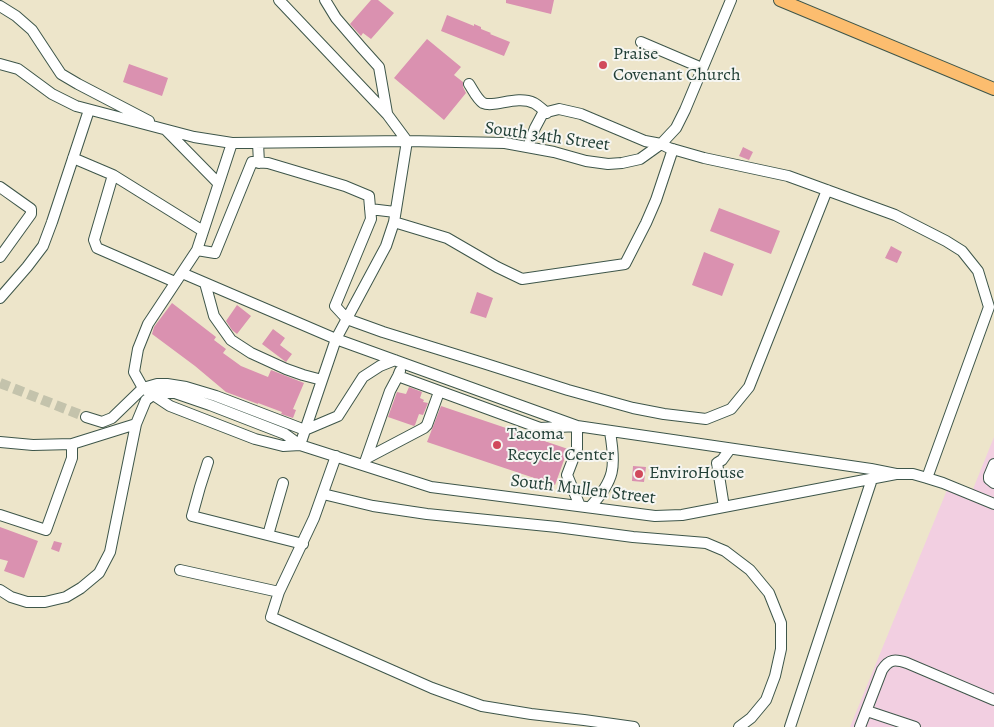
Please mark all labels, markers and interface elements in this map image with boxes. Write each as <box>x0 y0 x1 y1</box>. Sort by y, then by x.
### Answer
place label: Praise Covenant Church <box>613 44 741 86</box>
marker: Praise Covenant Church <box>597 59 609 71</box>
street label: South 34th Street <box>483 118 611 156</box>
place label: Tacoma Recycle Center <box>507 424 614 466</box>
marker: Tacoma Recycle Center <box>491 439 503 451</box>
place label: EnviroHouse <box>649 463 744 485</box>
marker: EnviroHouse <box>633 468 645 480</box>
street label: South Mullen Street <box>509 470 657 510</box>

